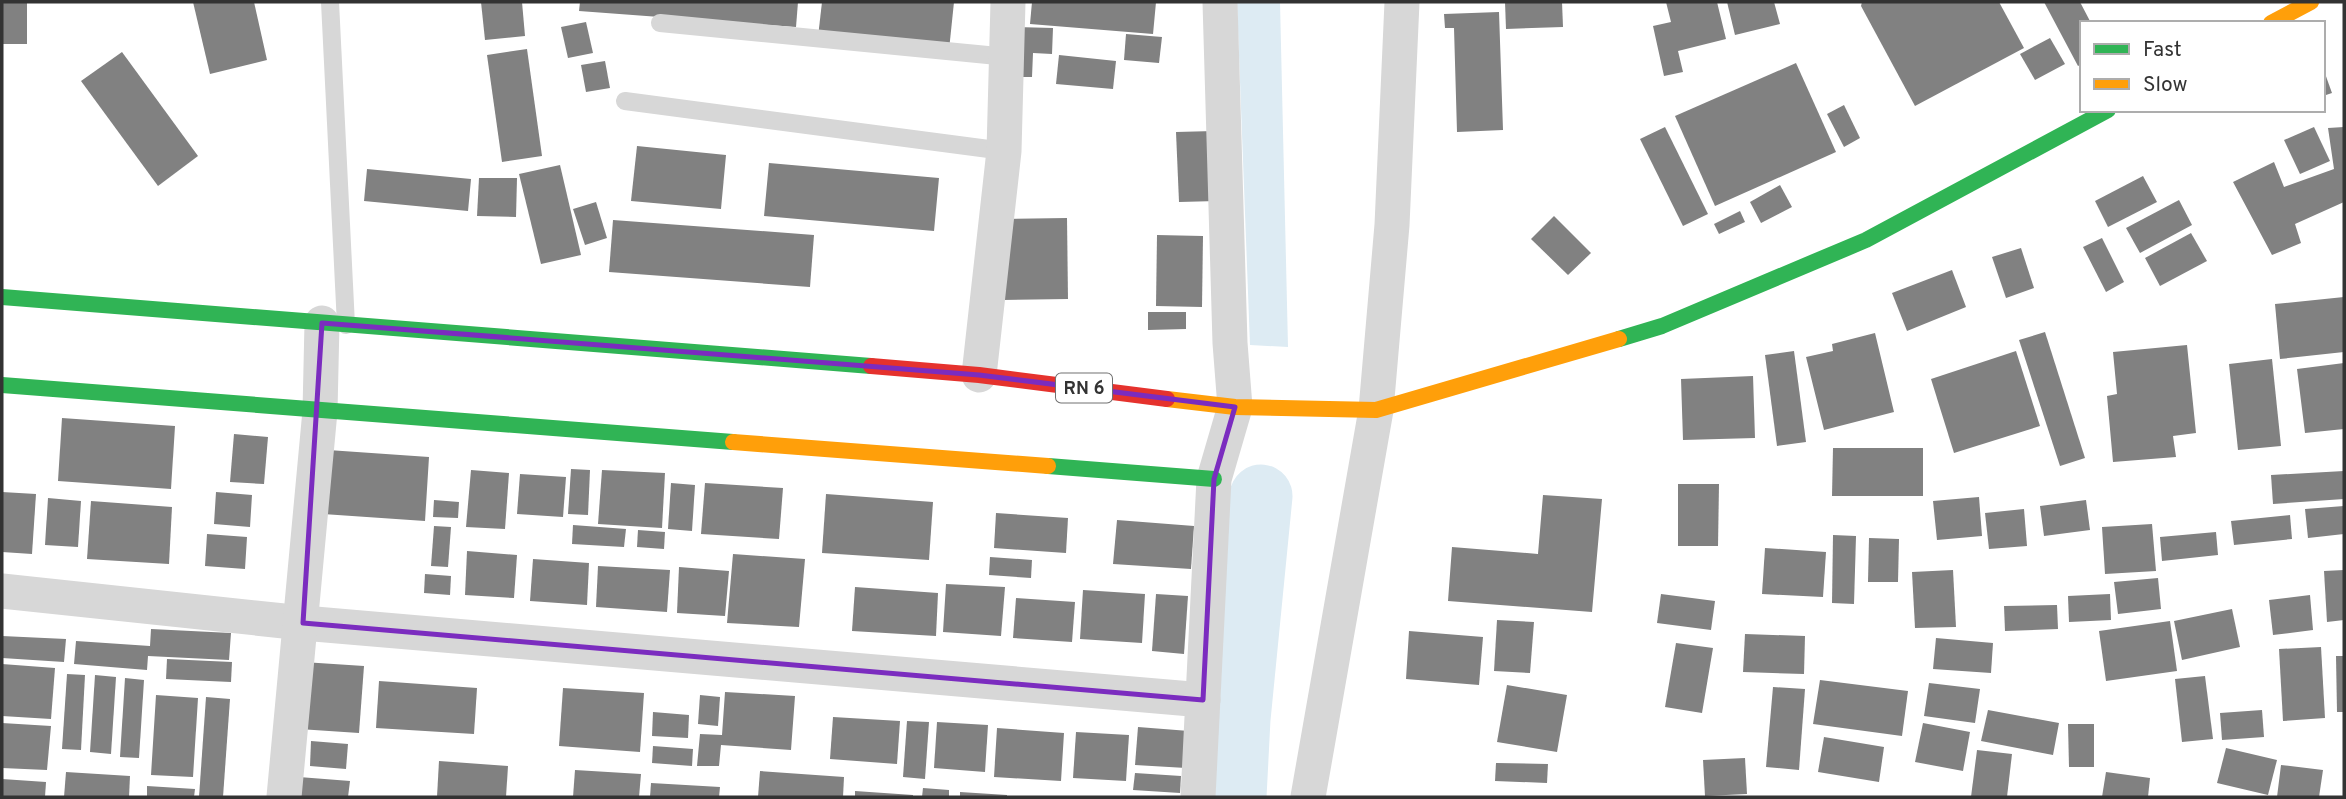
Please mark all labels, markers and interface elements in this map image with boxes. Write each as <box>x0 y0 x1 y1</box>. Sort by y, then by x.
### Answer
legend <box>2080 21 2325 112</box>
text: Fast <box>2143 37 2182 64</box>
text: Slow <box>2143 72 2188 99</box>
road number: RN 6 <box>1056 374 1112 402</box>

